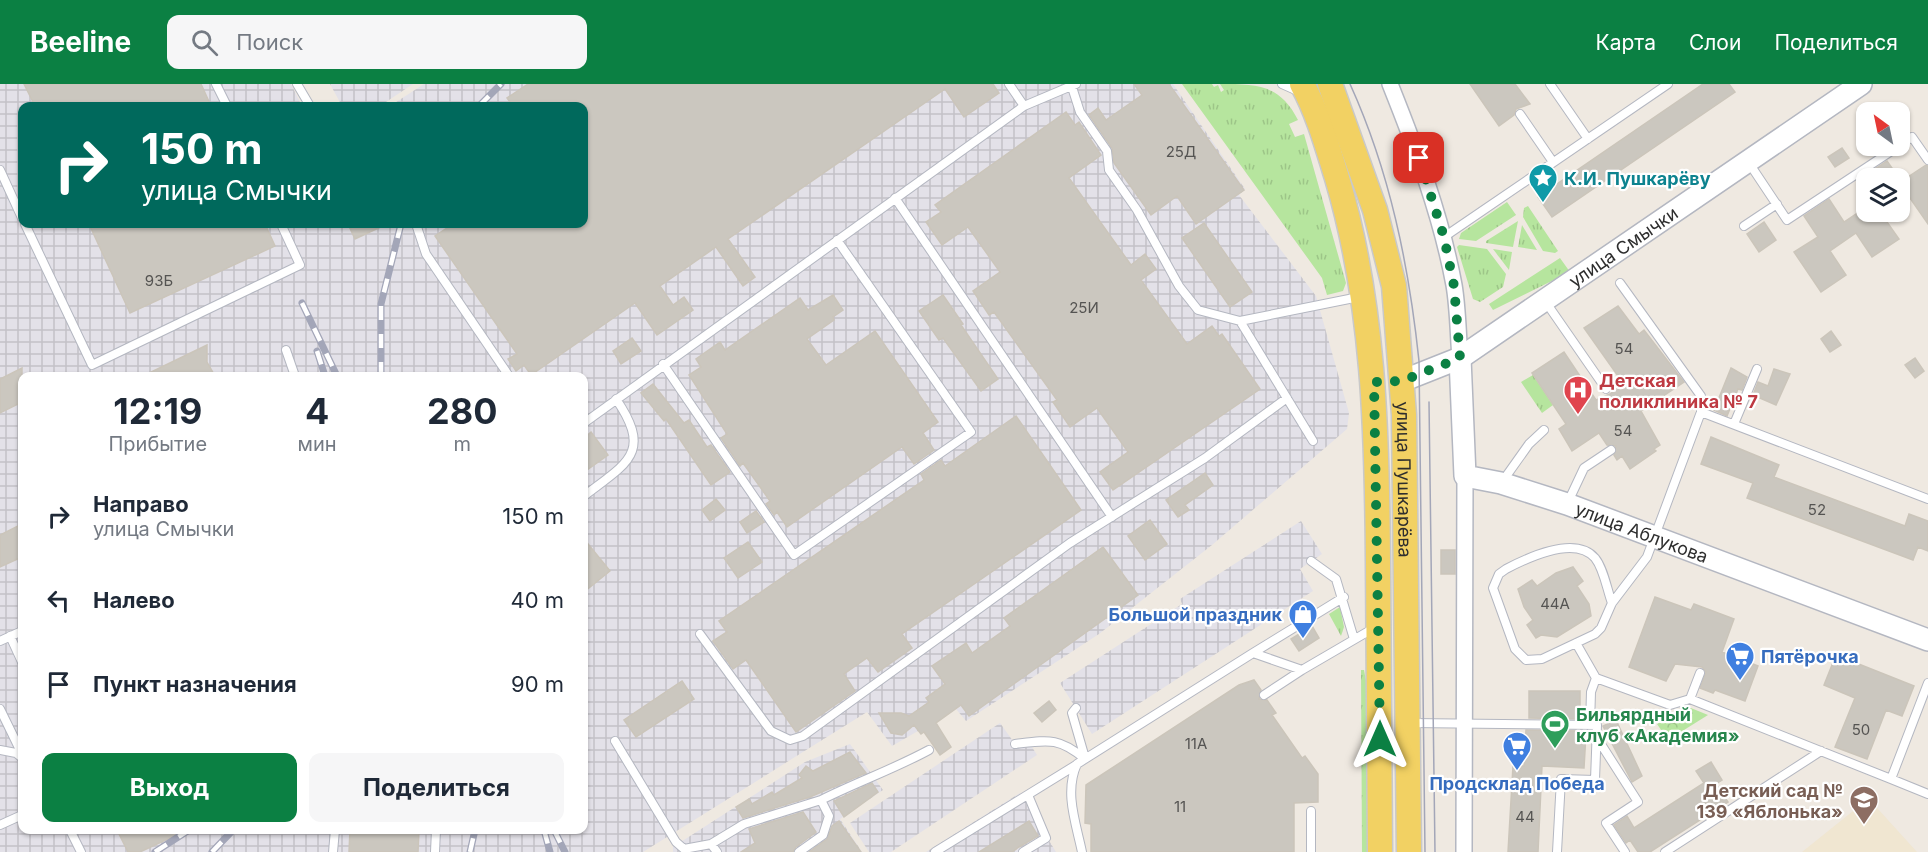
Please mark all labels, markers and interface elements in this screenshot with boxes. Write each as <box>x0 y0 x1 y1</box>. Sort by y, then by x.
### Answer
search box <box>167 15 587 69</box>
text: Beeline <box>30 25 131 59</box>
icon: search <box>188 26 221 59</box>
text: Поиск <box>236 29 303 55</box>
text: Карта <box>1596 30 1656 55</box>
text: Слои <box>1689 30 1741 55</box>
text: Поделиться <box>1774 30 1898 55</box>
north arrow <box>1856 102 1910 156</box>
map controls <box>1856 102 1910 222</box>
text: 150 m <box>141 123 263 174</box>
icon: right <box>42 126 120 204</box>
pin <box>1393 132 1444 183</box>
icon: arrive <box>1402 141 1435 174</box>
house number: 25Д <box>1166 142 1196 161</box>
place icon: К.И. Пушкарёву <box>1527 162 1559 204</box>
place label: К.И. Пушкарёву <box>1564 168 1711 189</box>
button: layers <box>1856 168 1910 222</box>
text: улица Смычки <box>141 174 332 207</box>
street label: улица Смычки <box>1565 202 1682 291</box>
house number: 93Б <box>145 271 173 290</box>
house number: 25И <box>1069 298 1099 317</box>
house number: 54 <box>1615 339 1633 358</box>
place label: Детская поликлиника № 7 <box>1599 370 1758 412</box>
hospital icon: Детская поликлиника № 7 <box>1562 374 1594 416</box>
text: 12:19 <box>113 389 202 433</box>
text: 4 <box>305 389 329 433</box>
text: 280 <box>427 389 497 433</box>
street label: улица Пушкарёва <box>1392 401 1416 558</box>
house number: 54 <box>1614 421 1632 440</box>
text: Прибытие <box>108 432 207 456</box>
text: мин <box>298 432 337 456</box>
text: m <box>454 432 471 456</box>
text: Направо <box>93 491 189 517</box>
street label: улица Аблукова <box>1573 498 1711 567</box>
icon: right <box>42 500 75 533</box>
house number: 52 <box>1808 500 1826 519</box>
text: 150 m <box>502 503 564 529</box>
text: улица Смычки <box>93 517 234 541</box>
icon: left <box>42 584 75 617</box>
text: Налево <box>93 587 175 613</box>
text: 40 m <box>510 587 564 613</box>
house number: 44А <box>1540 594 1570 613</box>
shop icon: Большой праздник <box>1287 598 1319 640</box>
place label: Большой праздник <box>1109 604 1282 625</box>
supermarket icon: Пятёрочка <box>1724 640 1756 682</box>
place label: Пятёрочка <box>1761 646 1859 667</box>
icon: arrive <box>42 668 75 701</box>
text: Пункт назначения <box>93 671 297 697</box>
text: 90 m <box>511 671 564 697</box>
place label: Бильярдный клуб «Академия» <box>1576 704 1740 746</box>
position arrow <box>1348 707 1412 771</box>
sports icon: Бильярдный клуб «Академия» <box>1539 708 1571 750</box>
house number: 50 <box>1852 720 1870 739</box>
supermarket icon: Продсклад Победа <box>1501 730 1533 772</box>
house number: 11А <box>1185 734 1207 753</box>
button: Выход <box>42 753 297 822</box>
button: Поделиться <box>309 753 564 822</box>
place label: Продсклад Победа <box>1429 773 1605 794</box>
place label: Детский сад № 139 «Яблонька» <box>1696 780 1843 822</box>
school or university icon: Детский сад № 139 «Яблонька» <box>1848 784 1880 826</box>
house number: 11 <box>1174 797 1186 816</box>
house number: 44 <box>1515 807 1535 826</box>

